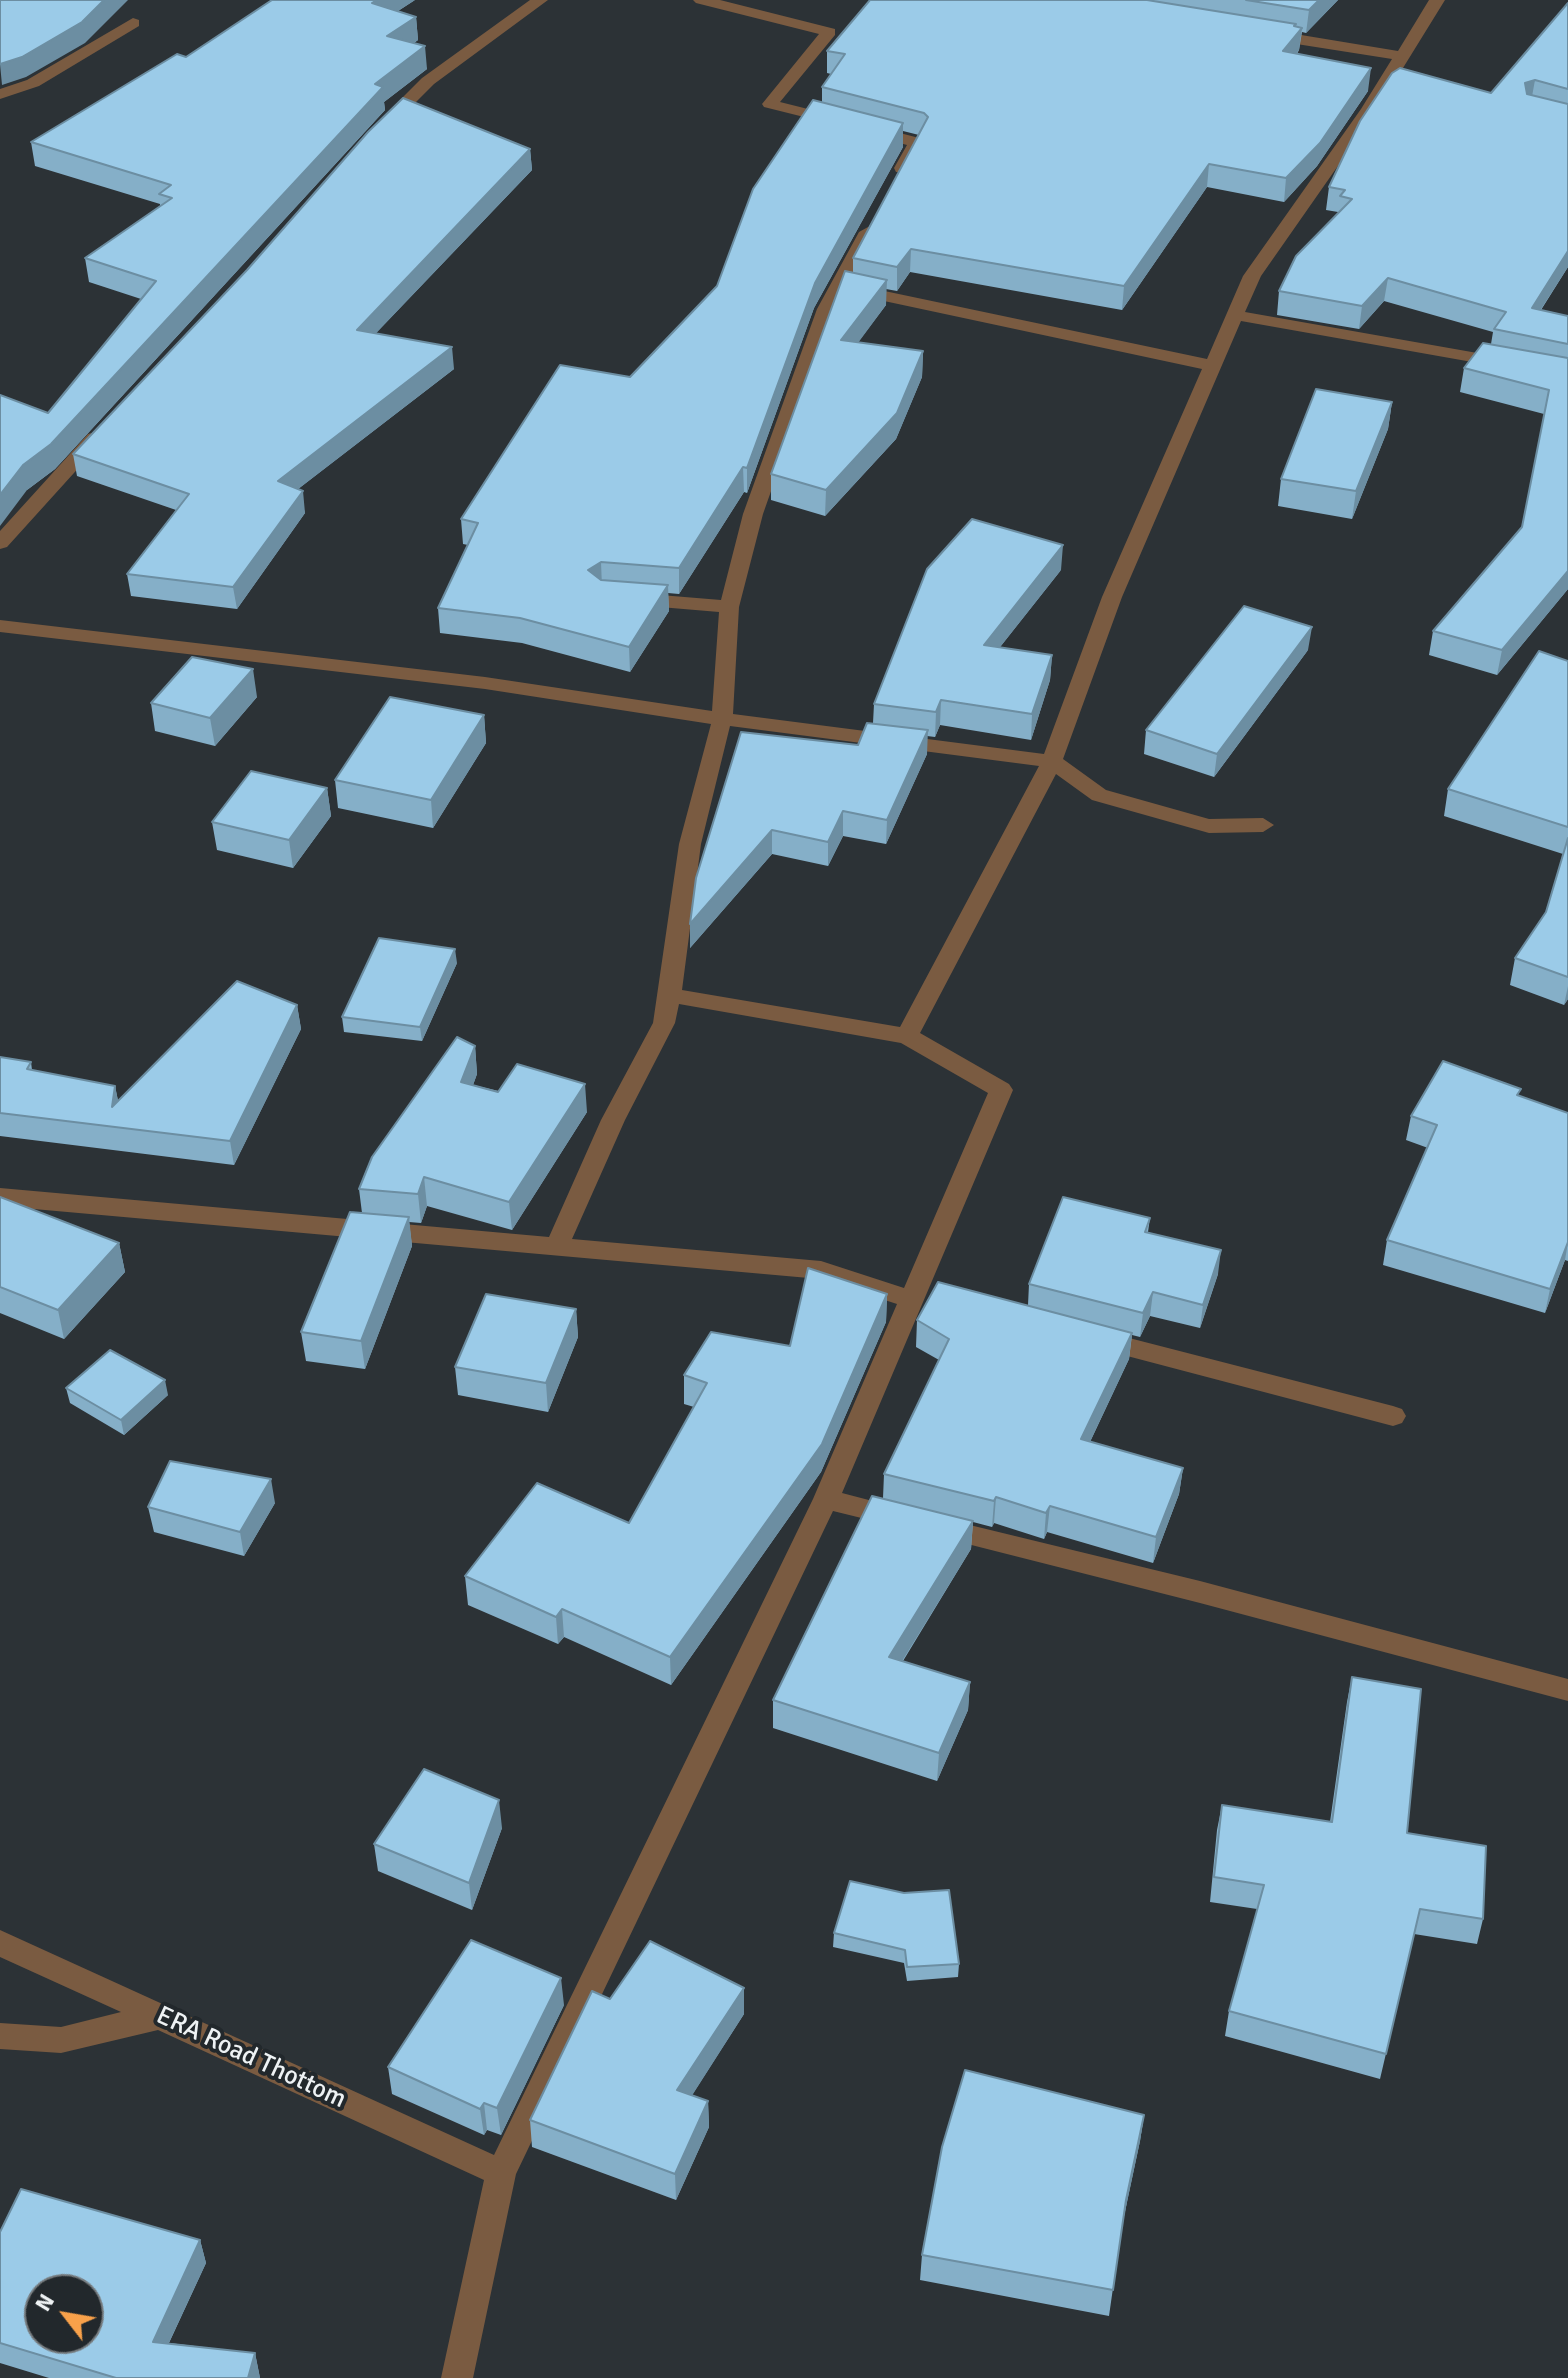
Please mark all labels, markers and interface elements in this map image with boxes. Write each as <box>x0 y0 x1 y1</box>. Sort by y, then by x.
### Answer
street label: ERA Road Thottom <box>151 2000 351 2116</box>
north arrow <box>24 2274 104 2354</box>
text: N <box>29 2289 60 2316</box>

